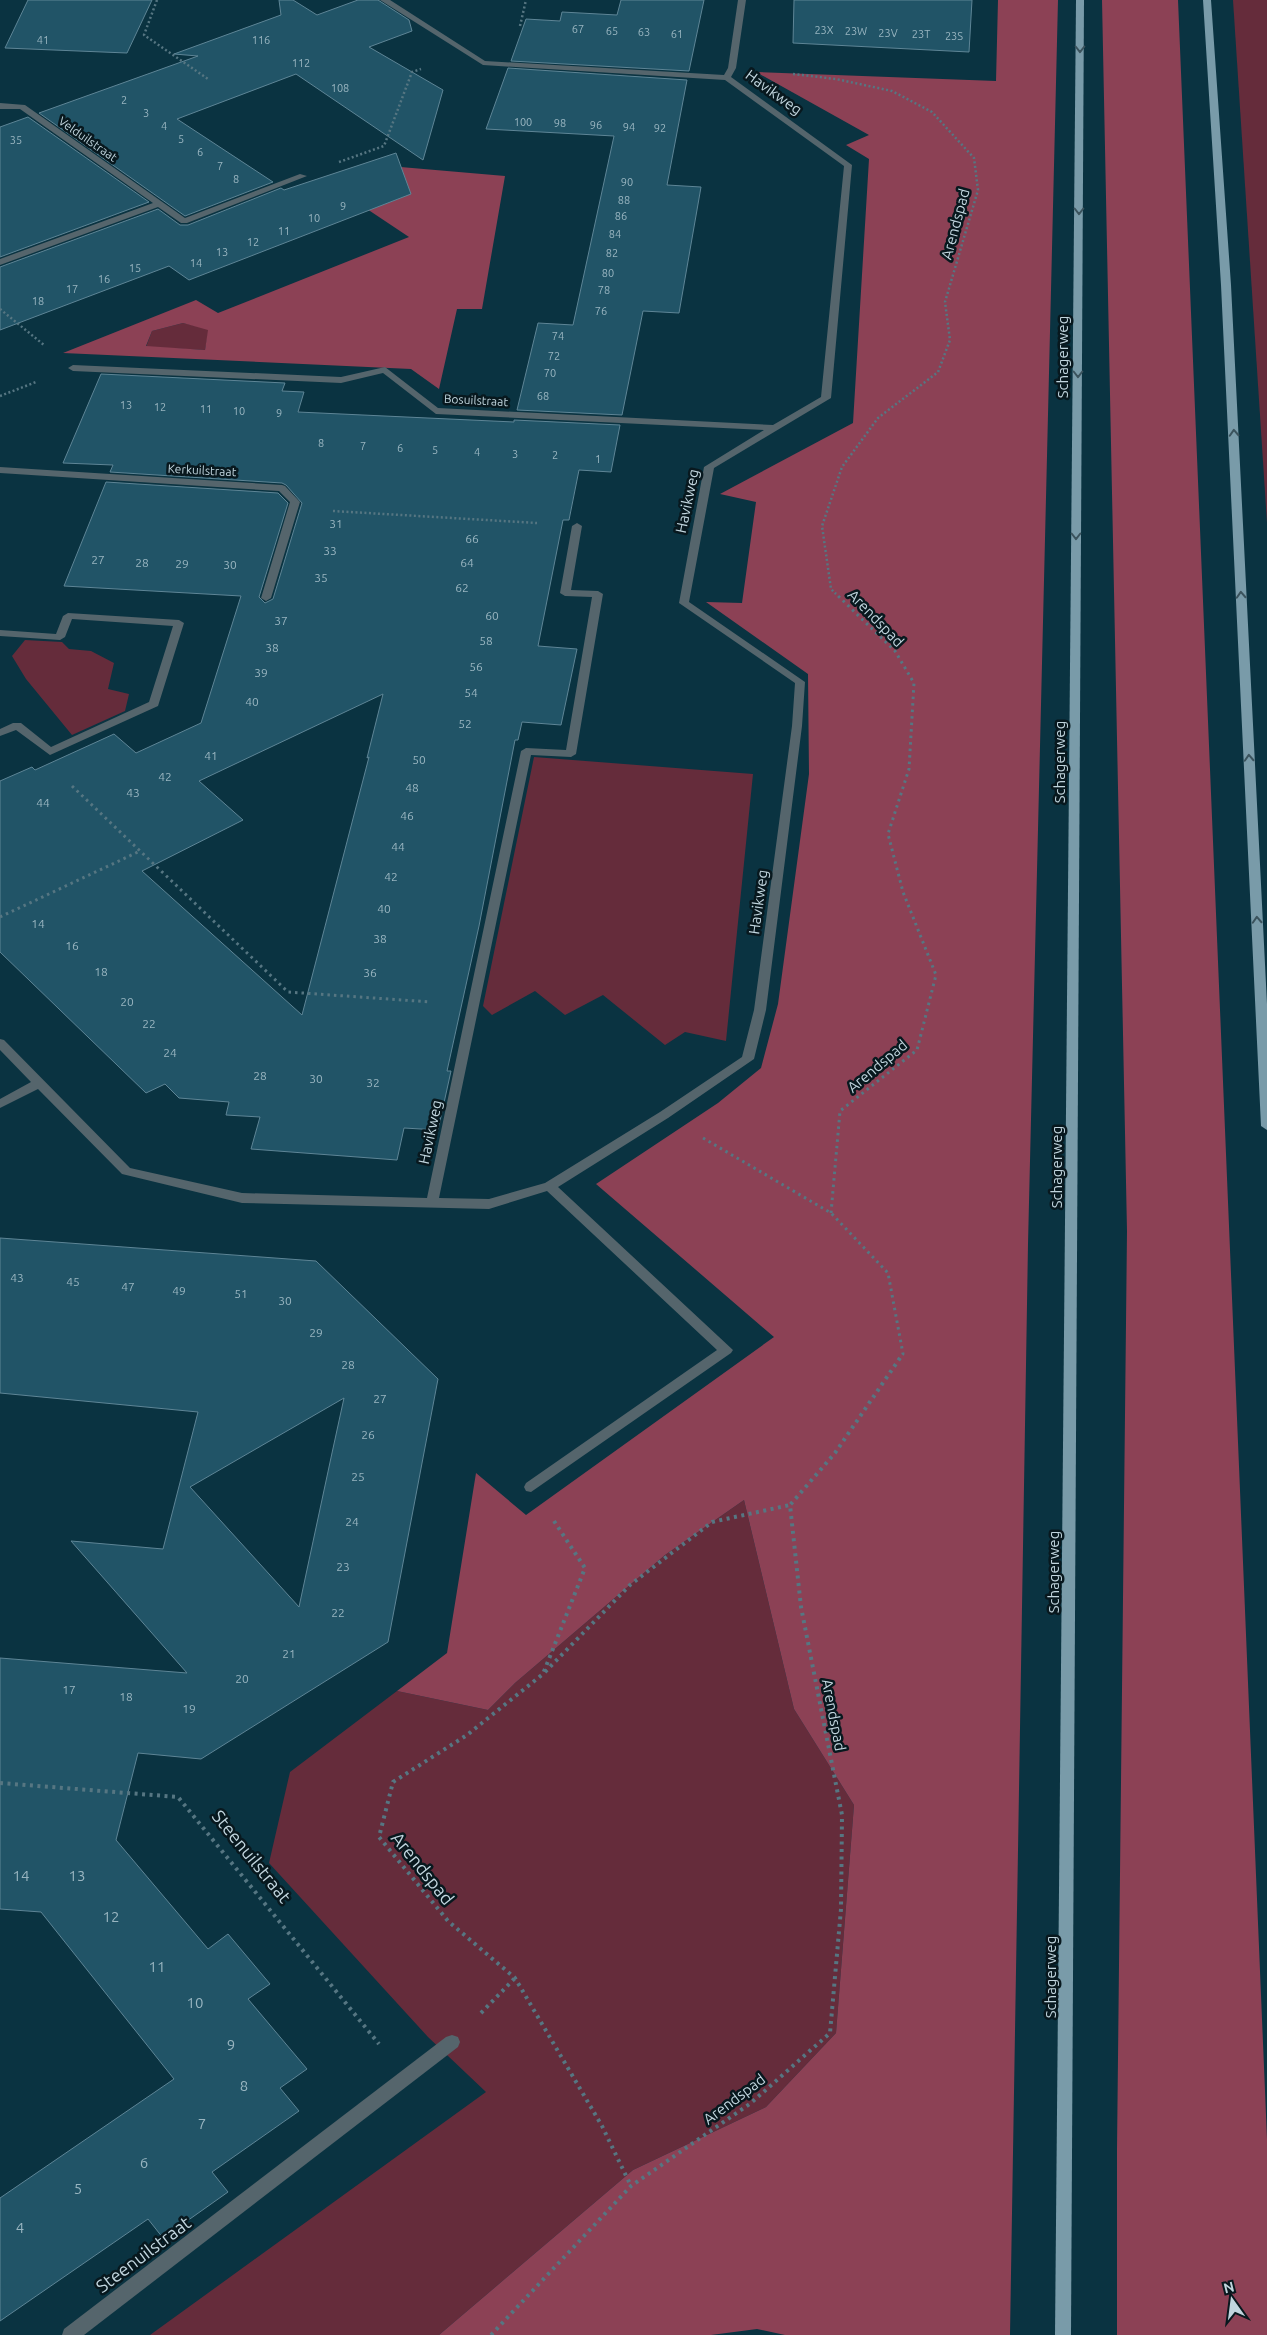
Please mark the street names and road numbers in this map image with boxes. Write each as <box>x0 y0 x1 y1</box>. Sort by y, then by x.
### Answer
street label: Havikweg <box>743 66 805 118</box>
street label: Velduilstraat <box>56 114 120 164</box>
street label: Arendspad <box>937 187 973 261</box>
street label: Schagerweg <box>1054 316 1071 398</box>
street label: Bosuilstraat <box>444 392 509 408</box>
street label: Kerkuilstraat <box>167 462 237 478</box>
street label: Havikweg <box>672 467 702 535</box>
street label: Arendspad <box>845 586 907 650</box>
street label: Schagerweg <box>1051 721 1068 803</box>
street label: Havikweg <box>745 869 771 935</box>
street label: Arendspad <box>844 1036 910 1096</box>
street label: Havikweg <box>415 1098 445 1166</box>
street label: Schagerweg <box>1048 1126 1065 1208</box>
street label: Schagerweg <box>1045 1531 1062 1613</box>
street label: Arendspad <box>819 1678 849 1752</box>
street label: Steenuilstraat <box>209 1806 295 1906</box>
street label: Arendspad <box>388 1828 458 1908</box>
street label: Schagerweg <box>1042 1936 1059 2018</box>
street label: Arendspad <box>700 2070 768 2128</box>
street label: Steenuilstraat <box>92 2212 194 2296</box>

